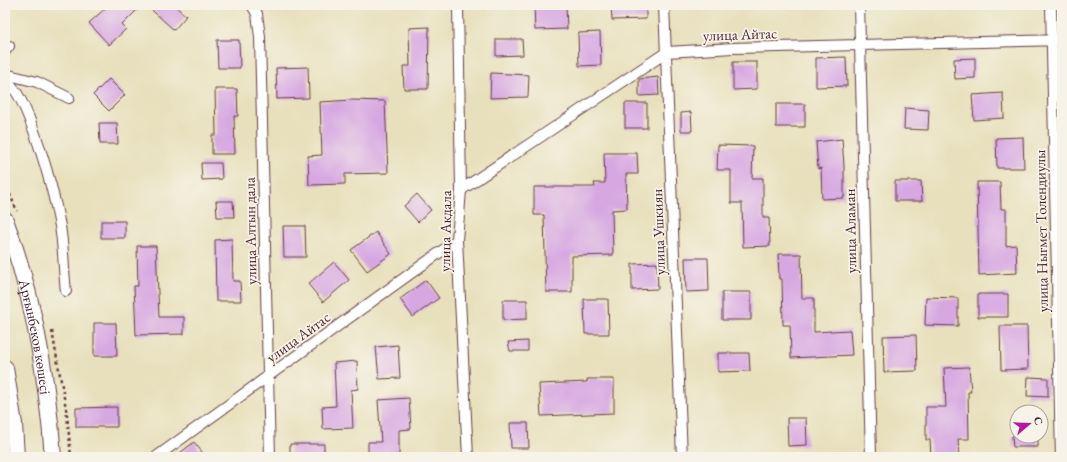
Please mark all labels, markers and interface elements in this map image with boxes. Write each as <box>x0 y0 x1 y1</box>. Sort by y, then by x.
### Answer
street label: улица Айтас <box>702 23 778 45</box>
street label: улица Ныгмет Толендиулы <box>1030 149 1052 313</box>
street label: улица Алтын дала <box>240 177 260 285</box>
street label: улица Ушкиян <box>647 188 669 275</box>
street label: улица Аламан <box>840 188 860 274</box>
street label: улица Акдала <box>435 190 455 272</box>
street label: Арғынбеков көшесі <box>15 276 56 396</box>
street label: улица Айтас <box>262 307 334 367</box>
north arrow <box>1009 404 1049 444</box>
text: С <box>1031 415 1046 427</box>

